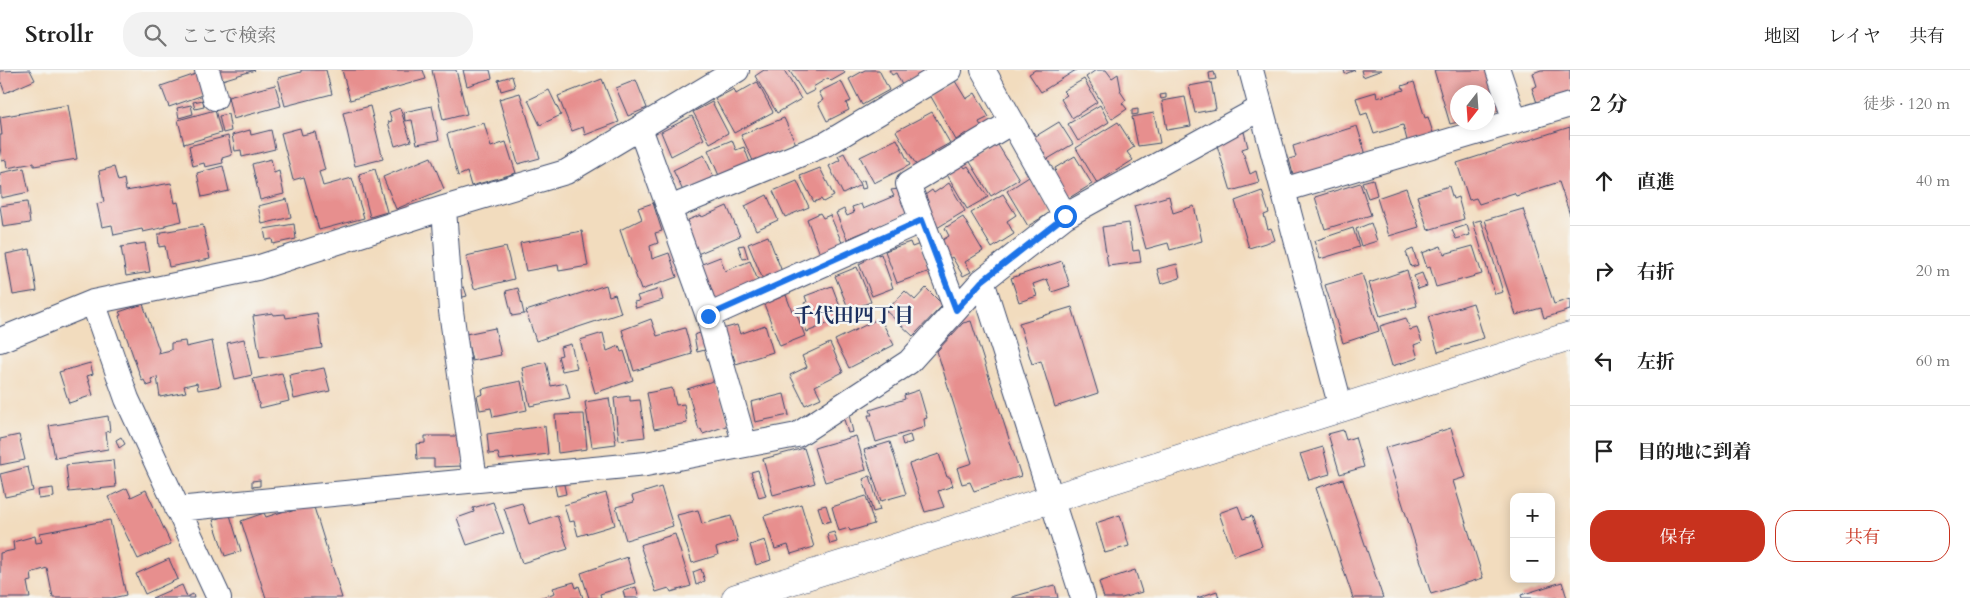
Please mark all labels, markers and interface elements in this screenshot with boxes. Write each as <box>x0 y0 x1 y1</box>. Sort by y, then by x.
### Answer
search box <box>123 12 473 57</box>
text: Strollr <box>25 18 93 51</box>
icon: search <box>141 21 169 49</box>
text: ここで検索 <box>181 23 276 49</box>
text: 地図 <box>1764 24 1800 49</box>
text: レイヤ <box>1828 24 1881 49</box>
text: 共有 <box>1909 24 1945 49</box>
north arrow <box>1450 85 1495 130</box>
text: 2 分 <box>1590 90 1627 119</box>
text: 徒歩 · 120 m <box>1863 93 1950 115</box>
icon: ahead <box>1590 167 1618 195</box>
text: 直進 <box>1637 169 1675 195</box>
text: 40 m <box>1916 170 1950 192</box>
route start <box>1054 205 1077 228</box>
icon: right <box>1590 257 1618 285</box>
text: 右折 <box>1637 259 1675 285</box>
text: 20 m <box>1916 260 1950 282</box>
district label: 千代田四丁目 <box>794 302 914 329</box>
route end <box>697 305 720 328</box>
icon: left <box>1590 347 1618 375</box>
text: 左折 <box>1637 349 1675 375</box>
text: 60 m <box>1916 350 1950 372</box>
icon: arrive <box>1590 437 1618 465</box>
text: 目的地に到着 <box>1637 439 1751 465</box>
map controls <box>1510 493 1555 583</box>
button: + <box>1510 493 1555 538</box>
button: 保存 <box>1590 510 1765 562</box>
button: 共有 <box>1775 510 1950 562</box>
button: − <box>1510 538 1555 583</box>

